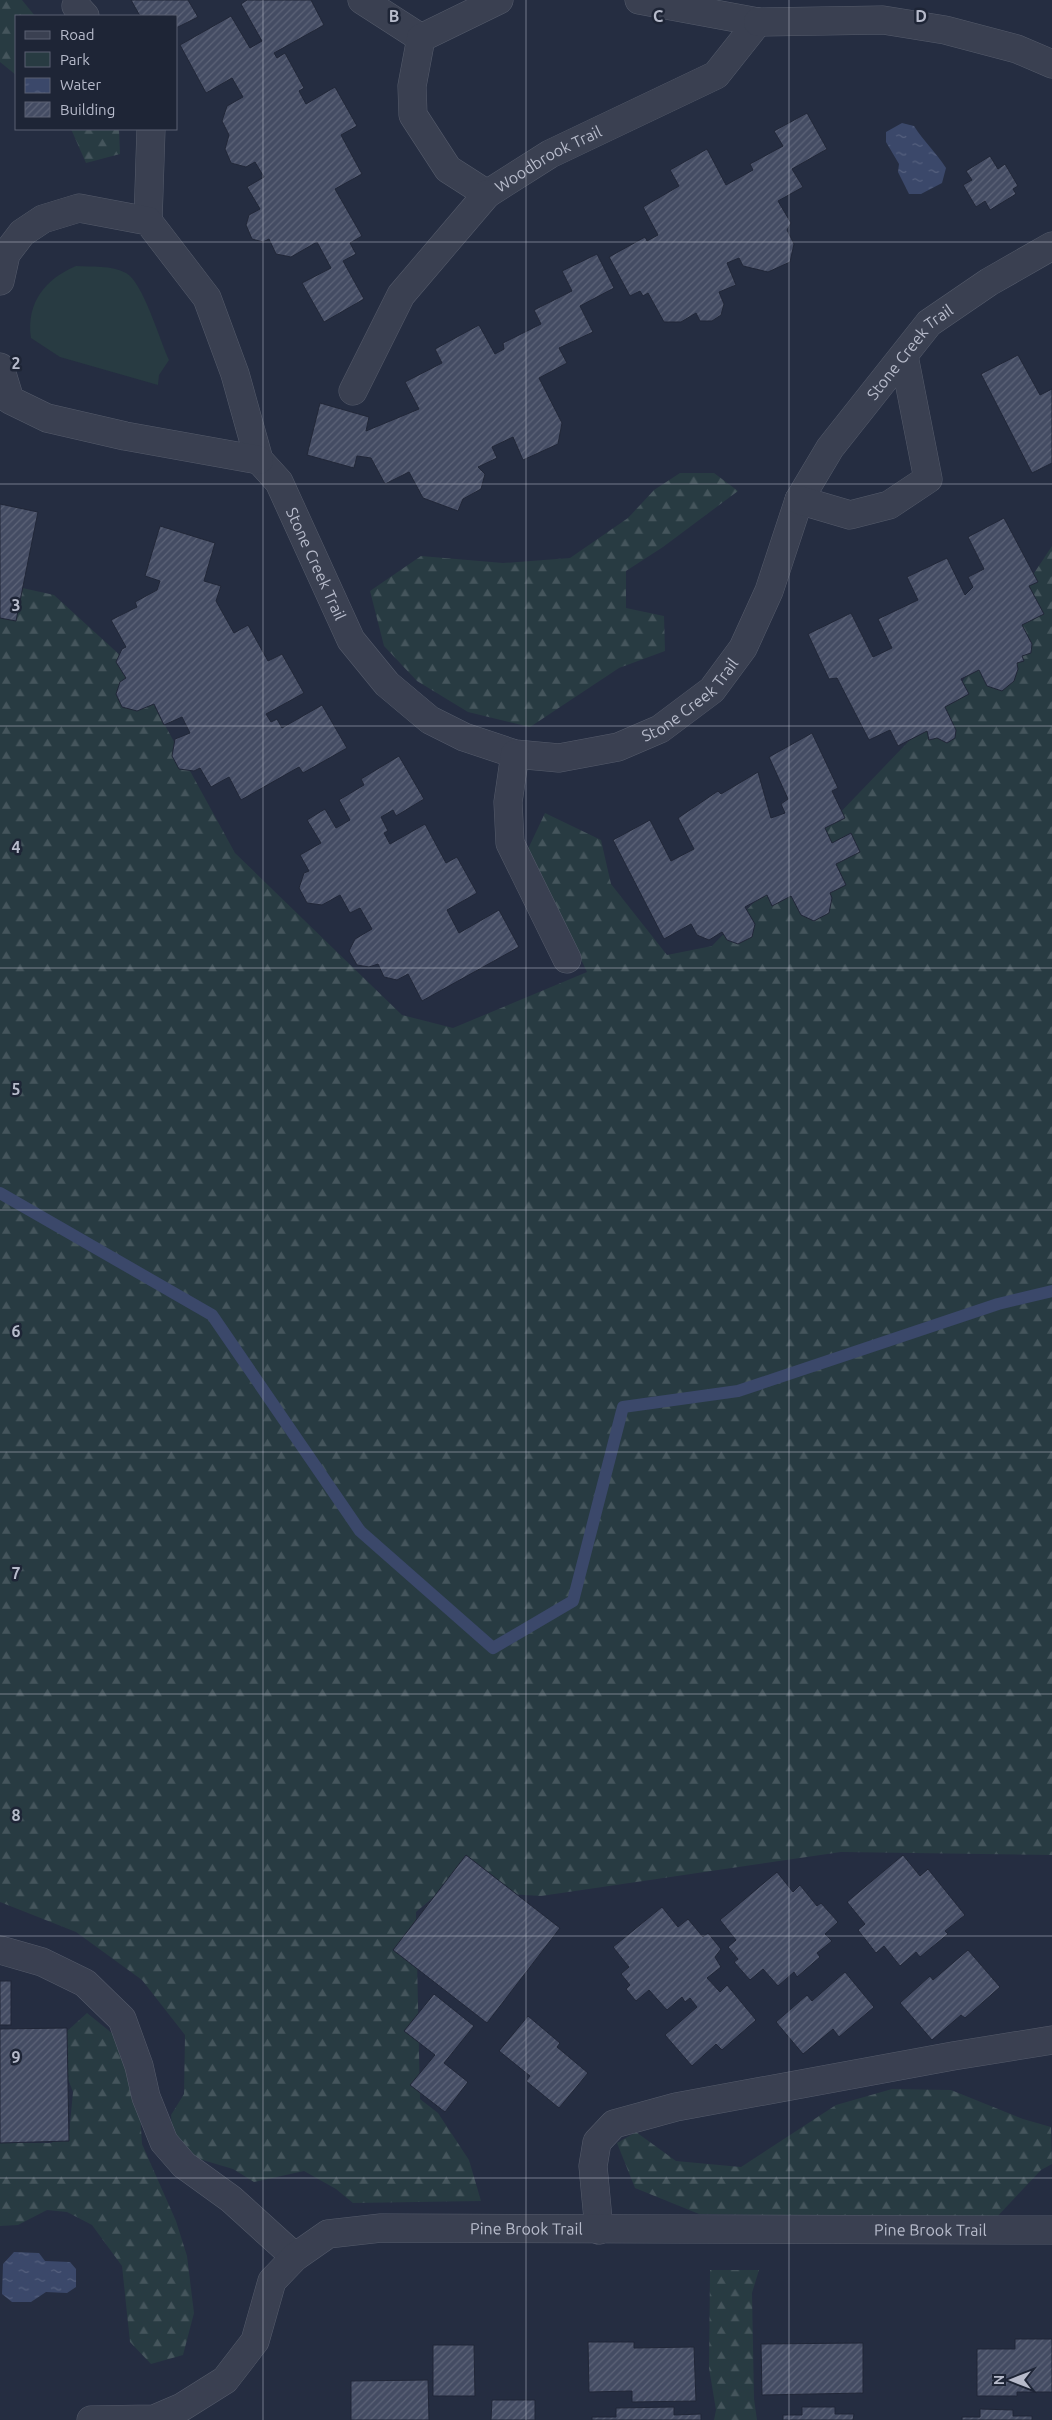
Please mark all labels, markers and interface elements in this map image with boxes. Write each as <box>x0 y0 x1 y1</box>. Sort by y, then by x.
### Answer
text: B <box>389 7 399 25</box>
text: C <box>653 7 663 25</box>
text: D <box>915 7 927 25</box>
legend <box>15 15 178 130</box>
text: Road <box>60 26 95 43</box>
text: Park <box>60 51 90 68</box>
text: Water <box>60 76 101 93</box>
text: Building <box>60 101 115 118</box>
street label: Woodbrook Trail <box>491 122 604 196</box>
street label: Stone Creek Trail <box>863 300 956 403</box>
text: 2 <box>11 354 21 372</box>
street label: Stone Creek Trail <box>283 505 350 623</box>
text: 3 <box>11 596 21 614</box>
street label: Stone Creek Trail <box>639 654 742 745</box>
text: 4 <box>11 838 21 856</box>
text: 5 <box>11 1080 21 1098</box>
text: 6 <box>11 1322 21 1340</box>
text: 7 <box>11 1564 21 1582</box>
text: 8 <box>11 1806 21 1824</box>
text: 9 <box>11 2048 21 2066</box>
street label: Pine Brook Trail <box>470 2219 583 2238</box>
street label: Pine Brook Trail <box>874 2220 987 2239</box>
north arrow <box>987 2355 1037 2405</box>
text: N <box>991 2375 1007 2385</box>

